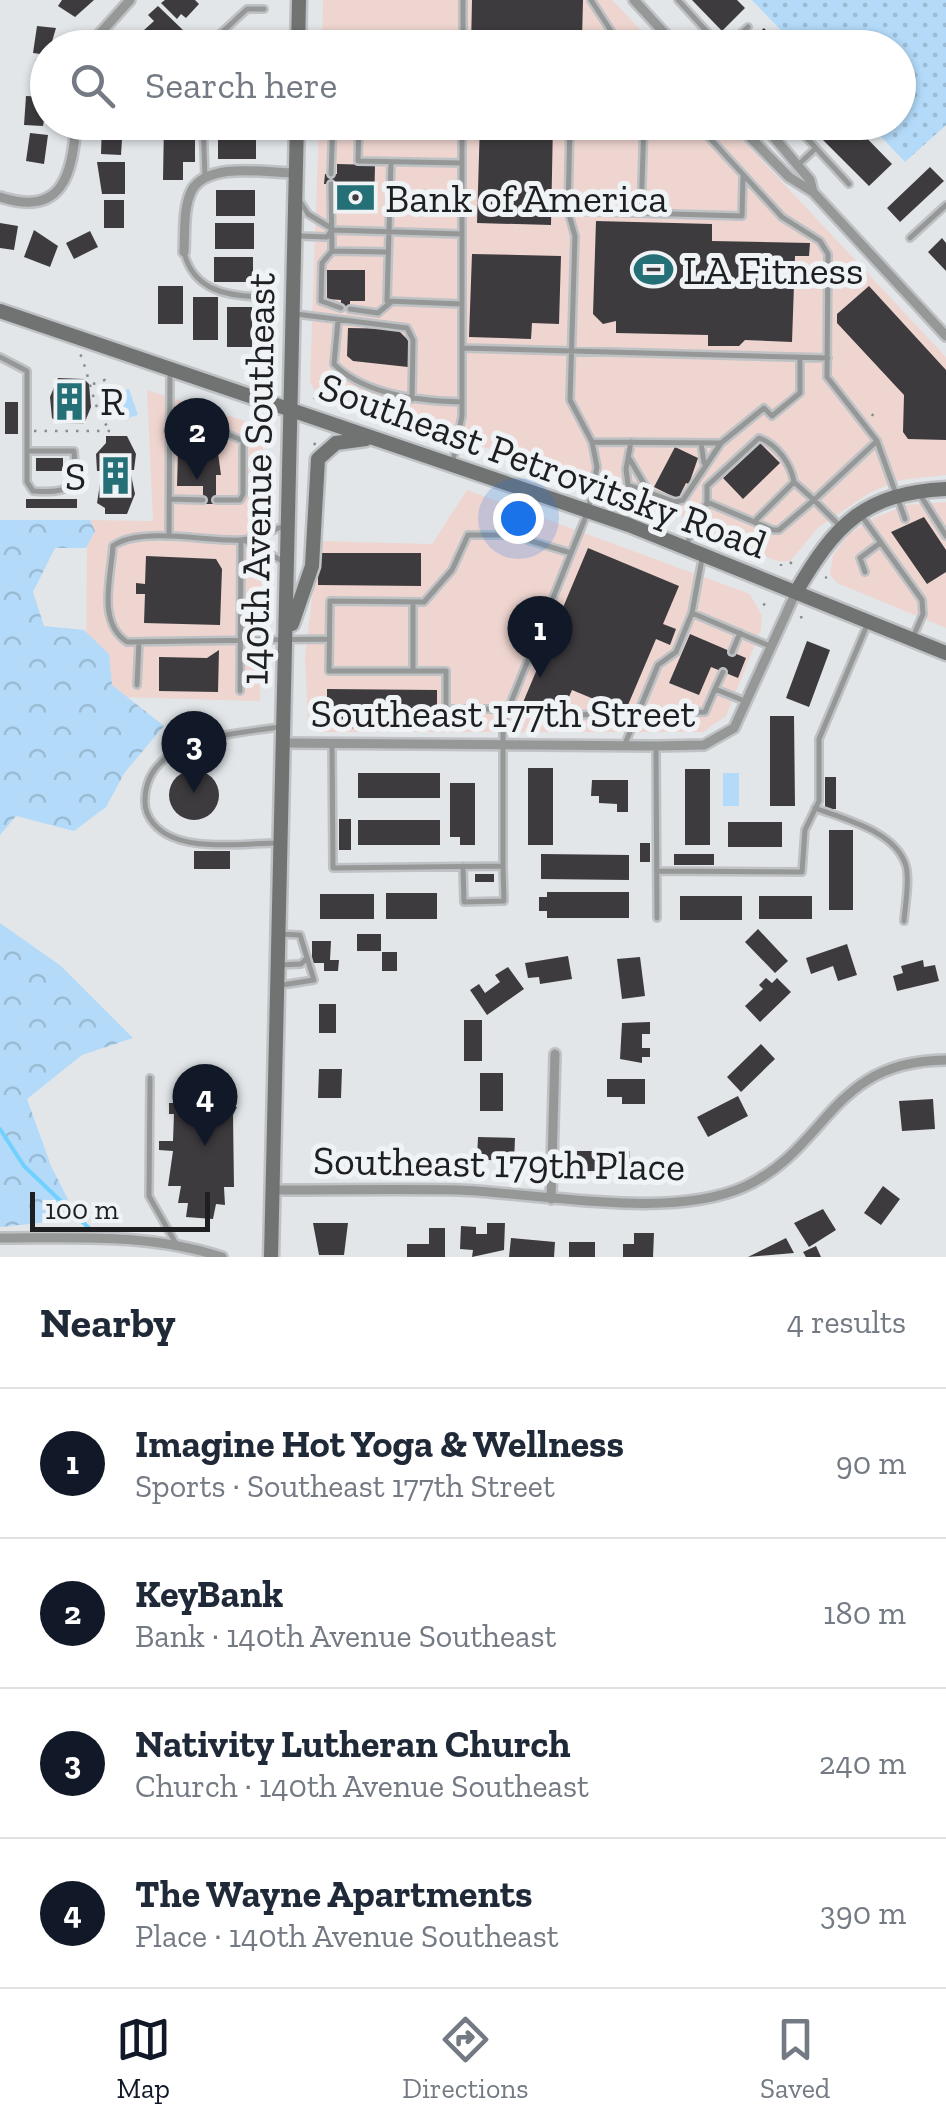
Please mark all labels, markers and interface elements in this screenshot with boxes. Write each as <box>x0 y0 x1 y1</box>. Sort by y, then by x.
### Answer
search box <box>30 30 916 140</box>
icon: search <box>65 58 120 113</box>
text: Search here <box>145 62 337 108</box>
place label: Bank of America <box>385 174 667 222</box>
bank icon: Bank of America <box>334 177 376 219</box>
place label: LA Fitness <box>683 246 864 294</box>
sports icon: LA Fitness <box>632 249 674 291</box>
street label: 140th Avenue Southeast <box>229 272 285 686</box>
street label: Southeast Petrovitsky Road <box>313 362 773 568</box>
place label: R <box>100 377 125 425</box>
building icon: R <box>49 380 91 422</box>
pin: 2 <box>164 398 230 480</box>
place label: S <box>65 452 86 500</box>
building icon: S <box>95 455 137 497</box>
your location <box>493 493 544 544</box>
pin: 1 <box>508 596 572 678</box>
street label: Southeast 177th Street <box>311 689 696 737</box>
pin: 3 <box>162 710 226 793</box>
pin: 4 <box>172 1064 238 1146</box>
street label: Southeast 179th Place <box>313 1136 685 1190</box>
scale bar <box>30 1187 210 1232</box>
text: 100 m <box>45 1193 119 1226</box>
text: Nearby <box>40 1297 176 1348</box>
text: 4 results <box>787 1303 906 1341</box>
text: Imagine Hot Yoga & Wellness <box>135 1421 624 1467</box>
text: 1 <box>66 1444 79 1482</box>
text: 90 m <box>836 1444 906 1482</box>
text: Sports · Southeast 177th Street <box>135 1467 555 1505</box>
text: KeyBank <box>135 1571 283 1617</box>
text: 2 <box>64 1594 81 1632</box>
text: 180 m <box>823 1594 906 1632</box>
text: Bank · 140th Avenue Southeast <box>135 1617 556 1655</box>
text: Nativity Lutheran Church <box>135 1721 570 1767</box>
text: 3 <box>64 1744 81 1782</box>
text: 240 m <box>819 1744 906 1782</box>
text: Church · 140th Avenue Southeast <box>135 1767 589 1805</box>
text: The Wayne Apartments <box>135 1871 532 1917</box>
text: 4 <box>63 1894 82 1932</box>
text: 390 m <box>820 1894 906 1932</box>
text: Place · 140th Avenue Southeast <box>135 1917 559 1955</box>
tab: Map <box>116 2012 171 2105</box>
tab: Directions <box>402 2012 529 2105</box>
tab: Saved <box>760 2012 830 2105</box>

